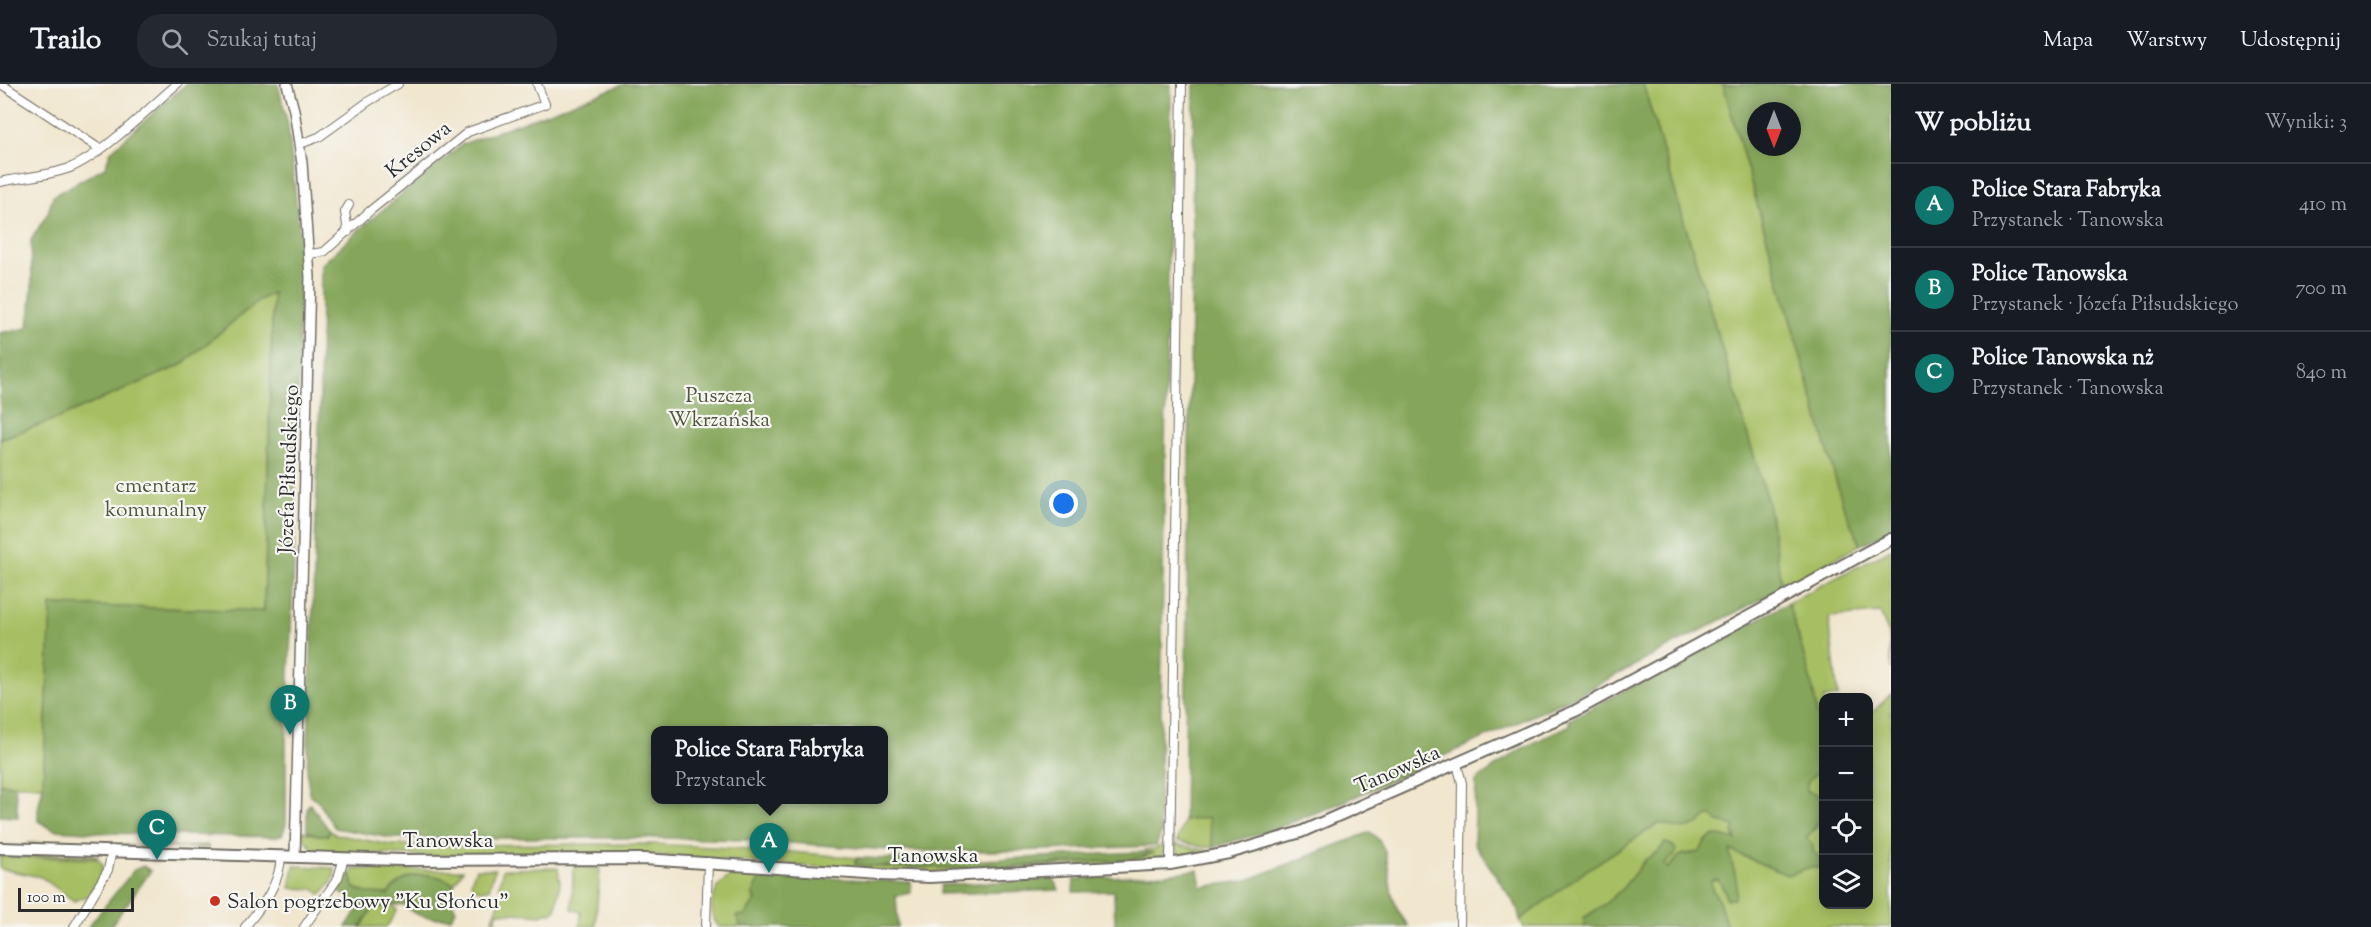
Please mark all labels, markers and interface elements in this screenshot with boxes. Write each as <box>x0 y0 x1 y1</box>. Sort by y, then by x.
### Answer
search box <box>137 14 557 68</box>
text: Trailo <box>30 21 101 61</box>
icon: search <box>158 25 191 58</box>
text: Szukaj tutaj <box>206 25 317 57</box>
text: Mapa <box>2043 26 2093 56</box>
text: Warstwy <box>2126 26 2207 56</box>
text: Udostępnij <box>2240 26 2341 56</box>
north arrow <box>1747 102 1801 156</box>
text: W pobliżu <box>1915 105 2031 142</box>
text: Wyniki: 3 <box>2264 109 2347 138</box>
street label: Kresowa <box>380 114 459 186</box>
text: Police Stara Fabryka <box>1972 175 2161 207</box>
text: A <box>1926 191 1943 220</box>
text: 410 m <box>2299 191 2347 220</box>
text: Przystanek · Tanowska <box>1972 207 2164 236</box>
text: Police Tanowska <box>1972 259 2128 291</box>
text: B <box>1928 275 1941 304</box>
text: 700 m <box>2295 275 2347 304</box>
text: Przystanek · Józefa Piłsudskiego <box>1972 291 2238 320</box>
text: Police Tanowska nż <box>1972 343 2154 375</box>
text: C <box>1926 359 1943 388</box>
text: 840 m <box>2296 359 2347 388</box>
text: Przystanek · Tanowska <box>1972 375 2164 404</box>
park label: Puszcza Wkrzańska <box>668 382 770 436</box>
street label: Józefa Piłsudskiego <box>272 384 308 555</box>
park label: cmentarz komunalny <box>105 472 208 526</box>
your location <box>1049 489 1078 518</box>
pin: B <box>270 686 310 735</box>
map controls <box>1819 693 1873 909</box>
button: + <box>1819 693 1873 747</box>
popup <box>651 726 888 804</box>
text: Police Stara Fabryka <box>675 735 864 767</box>
street label: Tanowska <box>1350 739 1446 803</box>
button: − <box>1819 747 1873 801</box>
text: Przystanek <box>675 767 767 796</box>
button: locate <box>1819 801 1873 855</box>
pin: C <box>138 810 176 860</box>
pin: A <box>750 824 788 873</box>
street label: Tanowska <box>403 827 494 857</box>
street label: Tanowska <box>888 842 979 872</box>
button: layers <box>1819 855 1873 909</box>
scale bar <box>18 885 134 912</box>
text: 100 m <box>27 887 66 910</box>
place label: Salon pogrzebowy "Ku Słońcu" <box>227 888 509 918</box>
marker: Salon pogrzebowy "Ku Słońcu" <box>208 894 222 908</box>

